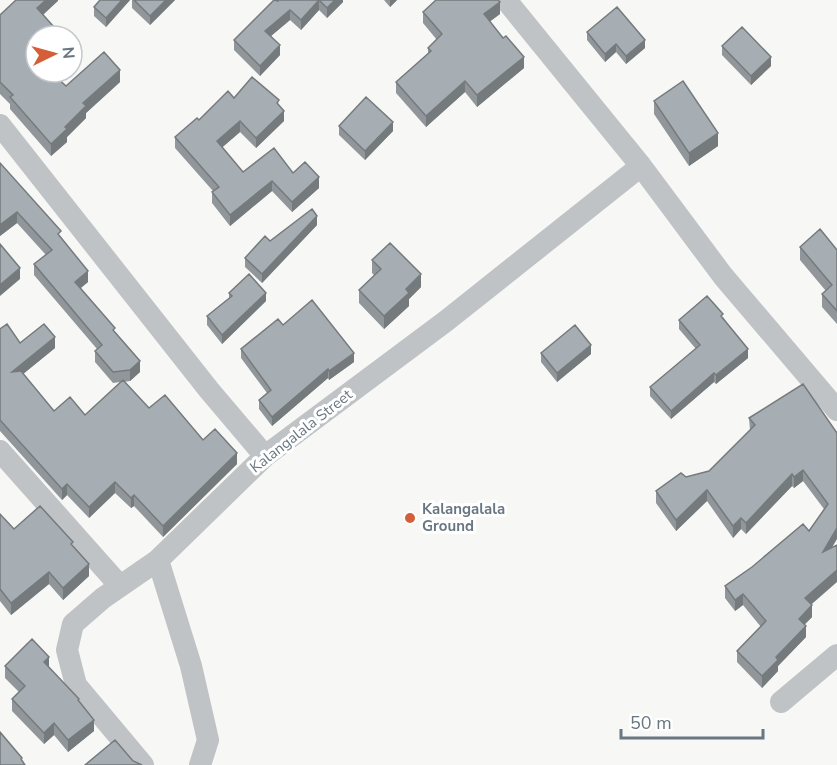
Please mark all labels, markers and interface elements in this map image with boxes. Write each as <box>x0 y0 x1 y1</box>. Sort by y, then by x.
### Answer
north arrow <box>24 24 84 84</box>
text: N <box>56 46 79 60</box>
street label: Kalangalala Street <box>246 384 357 477</box>
place label: Kalangalala Ground <box>422 499 505 536</box>
marker: Kalangalala Ground <box>403 511 417 525</box>
scale bar <box>621 702 764 740</box>
text: 50 m <box>630 711 672 735</box>

